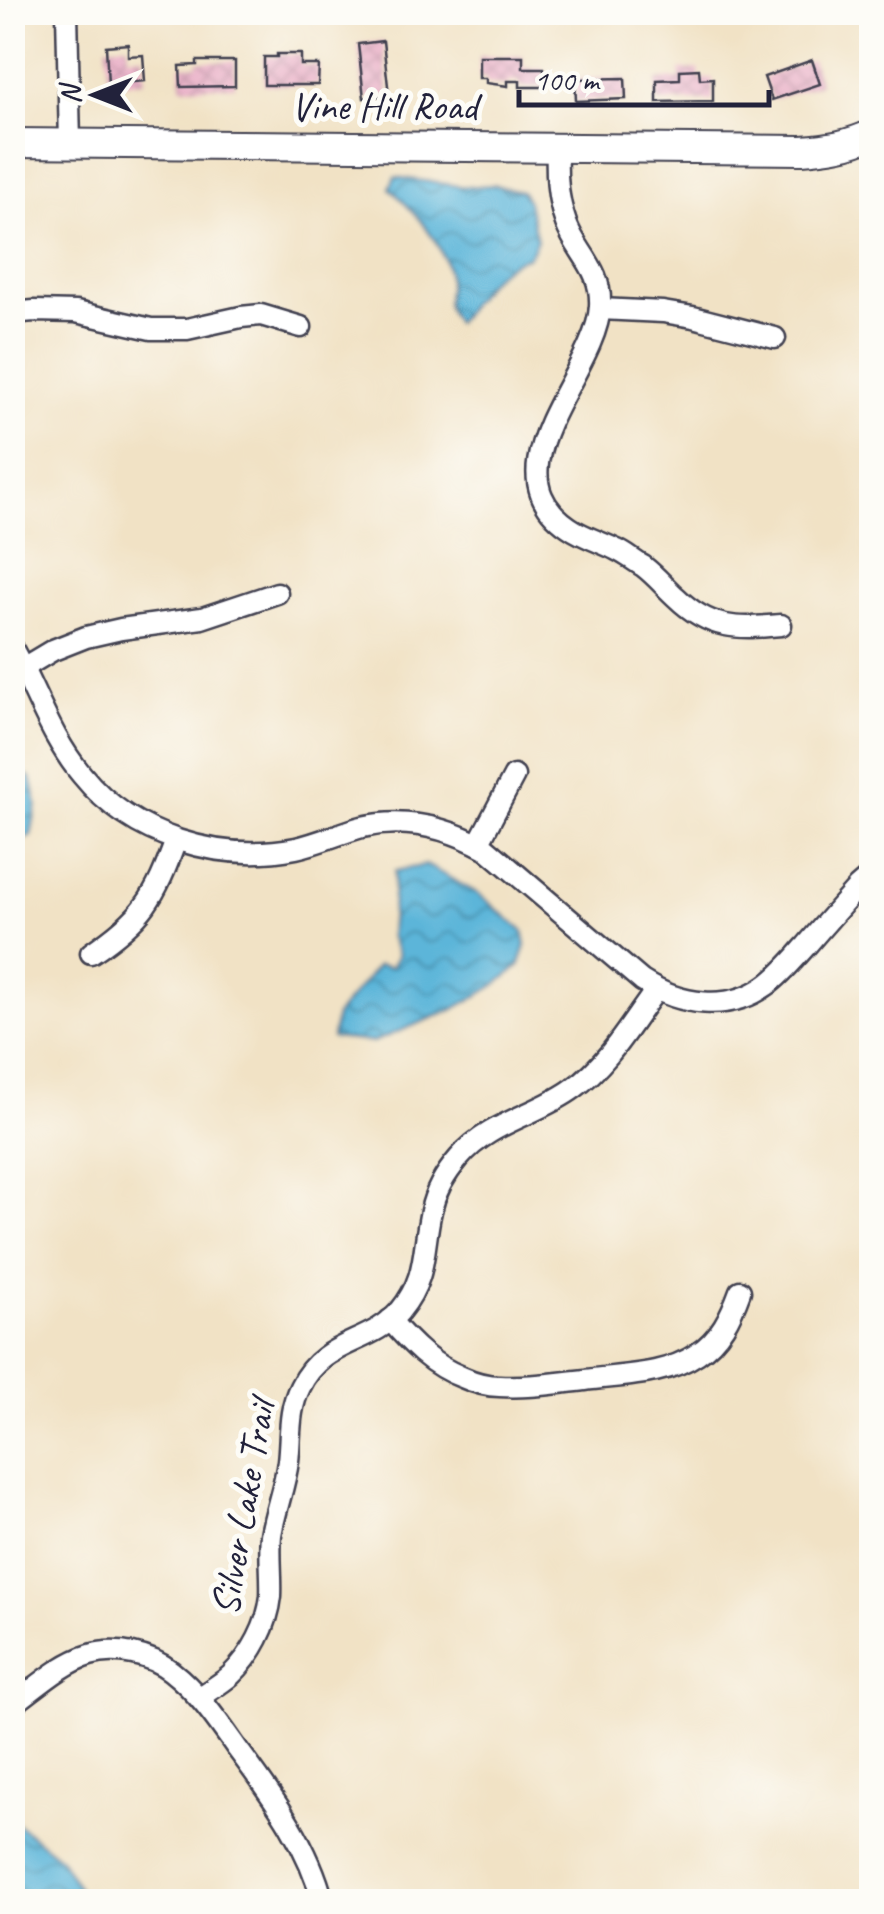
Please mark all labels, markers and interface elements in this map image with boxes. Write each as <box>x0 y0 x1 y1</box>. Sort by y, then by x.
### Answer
north arrow <box>45 45 145 145</box>
scale bar <box>519 45 769 107</box>
text: 100 m <box>534 61 601 99</box>
street label: Vine Hill Road <box>291 81 483 131</box>
text: N <box>53 82 88 104</box>
street label: Silver Lake Trail <box>200 1391 288 1619</box>

